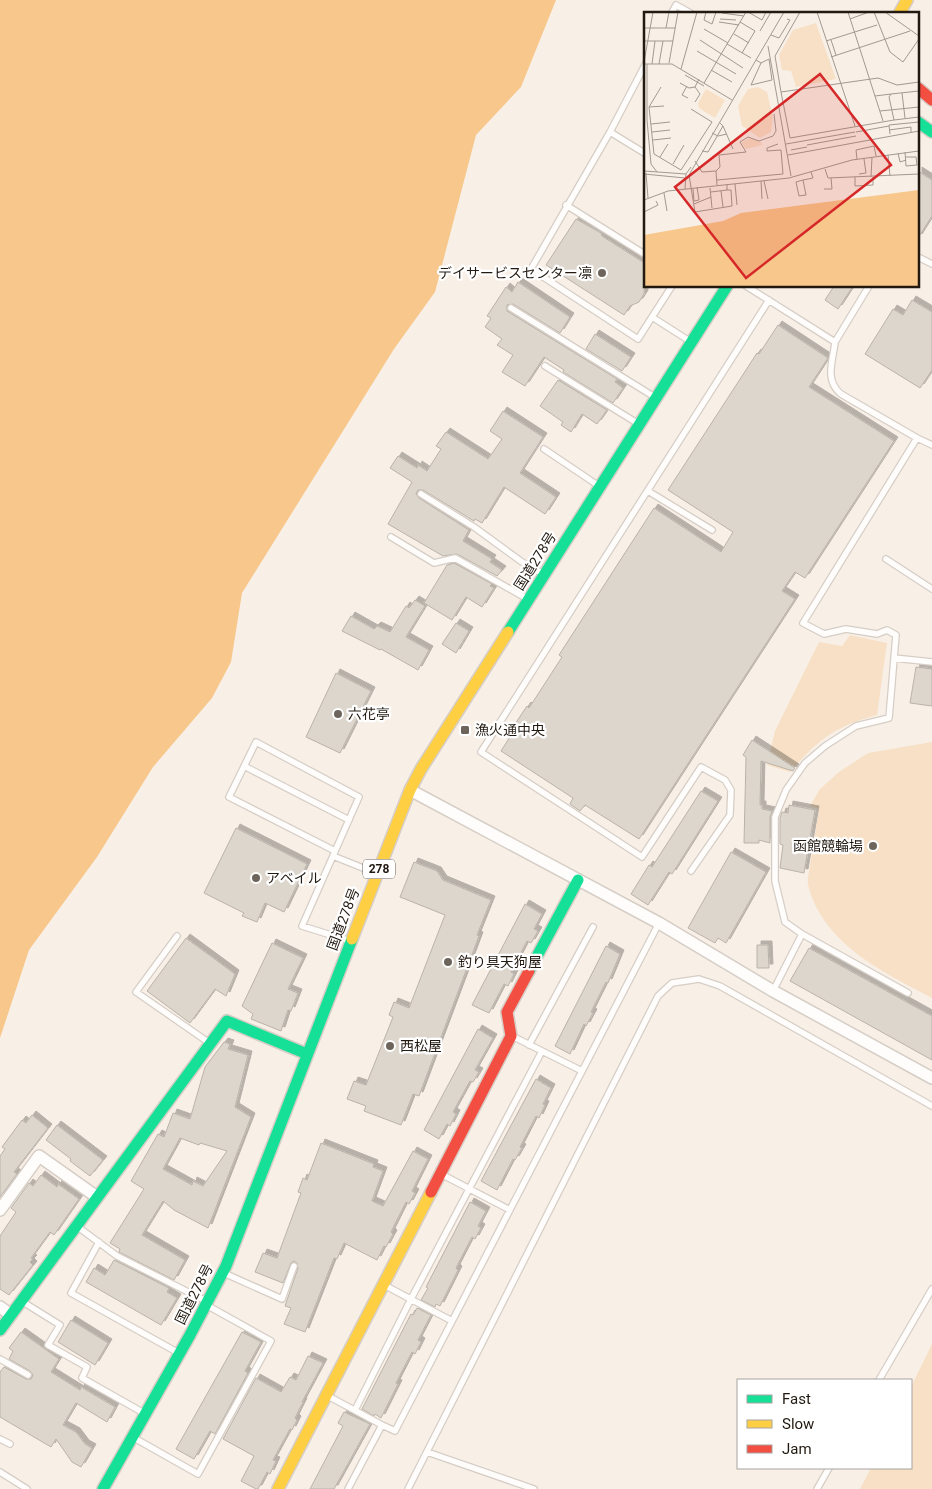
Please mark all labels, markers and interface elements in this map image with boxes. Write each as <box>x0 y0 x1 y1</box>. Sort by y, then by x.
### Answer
inset map <box>644 12 920 288</box>
place label: デイサービスセンター凛 <box>438 265 592 281</box>
marker: デイサービスセンター凛 <box>596 267 608 279</box>
street label: 国道278号 <box>511 529 559 593</box>
place label: 六花亭 <box>348 706 390 722</box>
marker: 六花亭 <box>332 708 344 720</box>
place label: 漁火通中央 <box>475 722 545 738</box>
marker: 漁火通中央 <box>459 724 471 736</box>
place label: 函館競輪場 <box>793 838 863 854</box>
marker: 函館競輪場 <box>867 840 879 852</box>
road number: 278 <box>363 860 395 879</box>
place label: アベイル <box>266 870 322 886</box>
marker: アベイル <box>250 872 262 884</box>
street label: 国道278号 <box>324 886 362 952</box>
place label: 釣り具天狗屋 <box>458 954 542 970</box>
marker: 釣り具天狗屋 <box>442 956 454 968</box>
place label: 西松屋 <box>400 1038 442 1054</box>
marker: 西松屋 <box>384 1040 396 1052</box>
street label: 国道278号 <box>172 1261 216 1327</box>
legend <box>737 1379 912 1469</box>
text: Fast <box>782 1390 811 1408</box>
text: Slow <box>782 1415 814 1433</box>
text: Jam <box>782 1440 812 1458</box>

